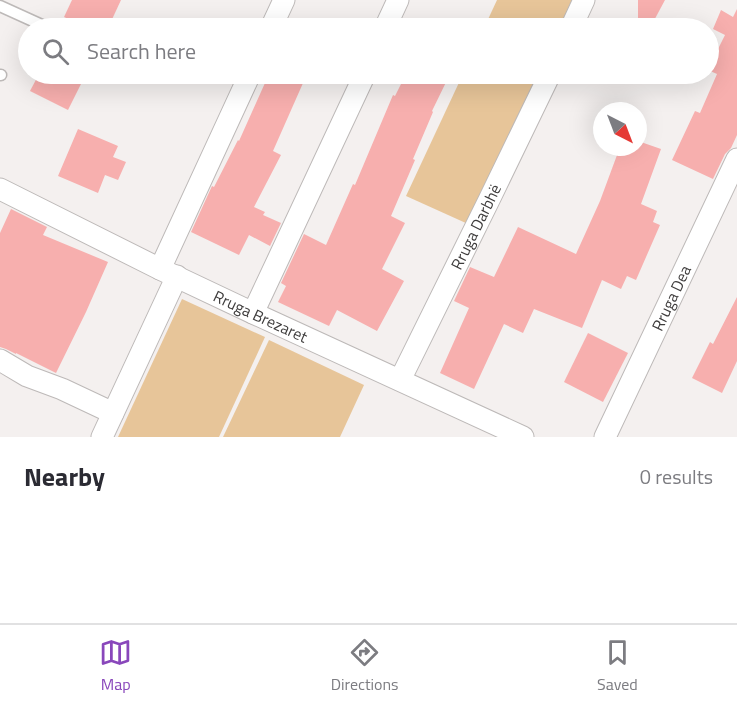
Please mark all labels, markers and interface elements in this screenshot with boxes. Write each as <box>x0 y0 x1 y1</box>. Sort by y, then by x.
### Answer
search box <box>18 18 719 84</box>
text: Search here <box>87 34 196 68</box>
icon: search <box>39 35 72 68</box>
north arrow <box>593 102 647 156</box>
street label: Rruga Darbhë <box>444 180 507 274</box>
street label: Rruga Dea <box>645 261 697 335</box>
street label: Rruga Brezaret <box>209 284 312 349</box>
text: Nearby <box>24 457 105 496</box>
text: 0 results <box>640 461 713 492</box>
tab: Map <box>99 636 132 696</box>
tab: Directions <box>331 636 399 696</box>
tab: Saved <box>597 636 638 696</box>

